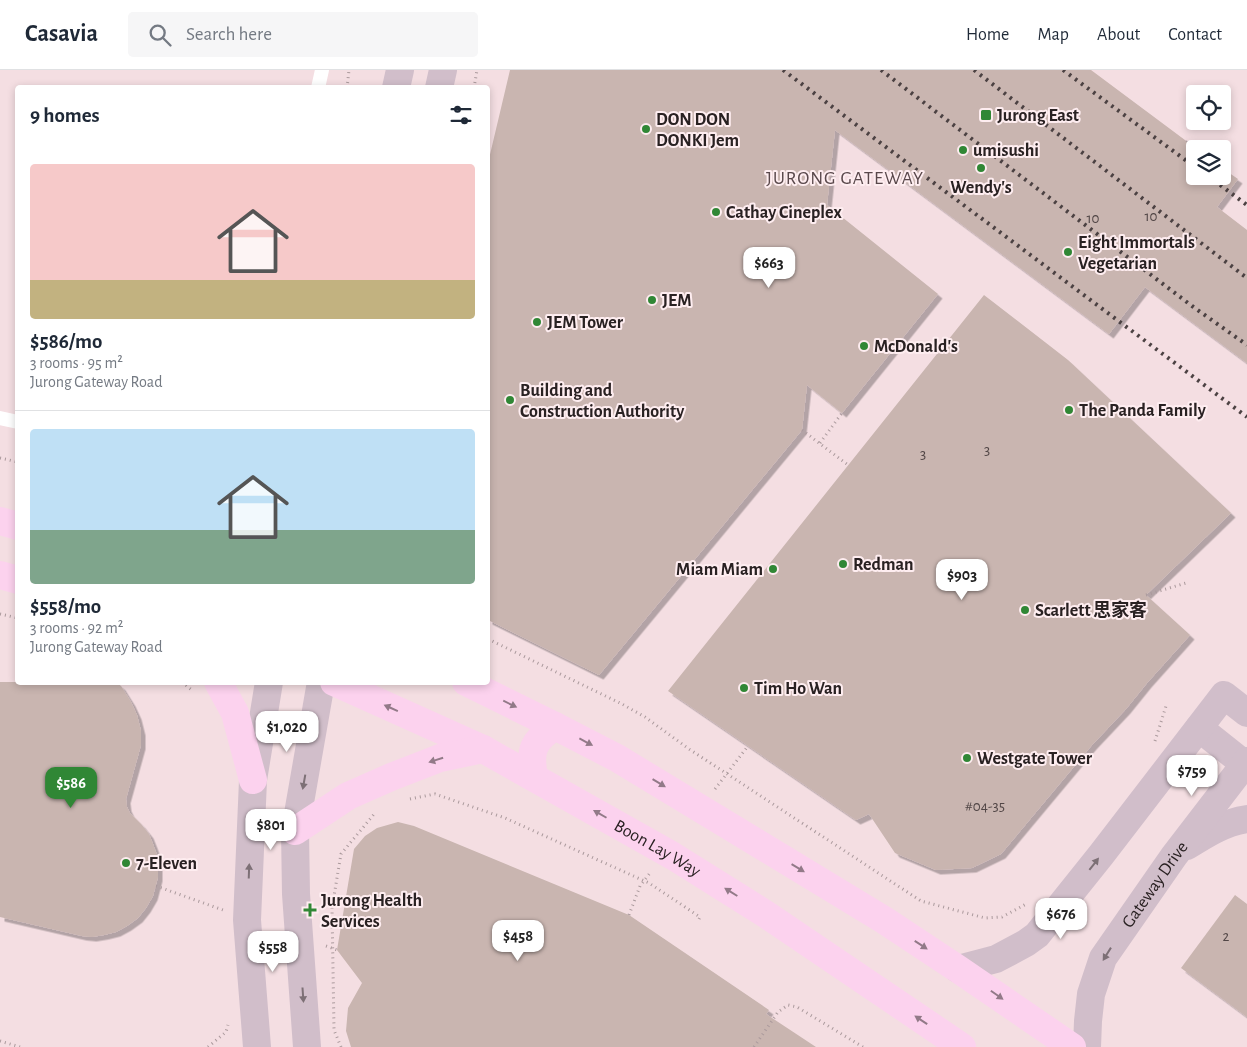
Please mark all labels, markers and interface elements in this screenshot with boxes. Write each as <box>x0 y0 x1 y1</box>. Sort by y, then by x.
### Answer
search box <box>128 12 478 57</box>
icon: search <box>146 21 174 49</box>
text: Casavia <box>25 22 98 46</box>
text: Search here <box>186 25 272 44</box>
text: Home <box>966 26 1009 44</box>
text: Map <box>1037 26 1069 44</box>
text: About <box>1097 26 1140 44</box>
text: Contact <box>1168 26 1222 44</box>
map controls <box>1186 85 1231 185</box>
button: locate <box>1186 85 1231 130</box>
icon: filters <box>447 101 475 129</box>
text: 9 homes <box>30 105 100 126</box>
place label: Jurong East <box>997 107 1079 125</box>
marker: Jurong East <box>979 108 993 122</box>
place label: DON DON DONKI Jem <box>656 111 739 150</box>
marker: DON DON DONKI Jem <box>640 123 652 135</box>
button: layers <box>1186 140 1231 185</box>
place label: umisushi <box>973 142 1039 160</box>
marker: umisushi <box>957 144 969 156</box>
marker: Wendy's <box>975 162 987 174</box>
district label: JURONG GATEWAY <box>766 169 924 188</box>
place label: Wendy's <box>950 179 1012 197</box>
icon: home <box>208 196 298 286</box>
place label: Cathay Cineplex <box>726 204 843 222</box>
marker: Cathay Cineplex <box>710 206 722 218</box>
house number: 10 <box>1144 209 1158 224</box>
house number: 10 <box>1086 211 1100 226</box>
place label: Eight Immortals Vegetarian <box>1078 234 1195 273</box>
pin: $663 <box>739 246 799 289</box>
marker: Eight Immortals Vegetarian <box>1062 246 1074 258</box>
text: $663 <box>754 255 784 271</box>
place label: JEM <box>662 292 692 310</box>
marker: JEM <box>646 294 658 306</box>
place label: JEM Tower <box>547 314 624 332</box>
marker: JEM Tower <box>531 316 543 328</box>
text: $586/mo <box>30 331 102 352</box>
place label: McDonald's <box>874 338 958 356</box>
marker: McDonald's <box>858 340 870 352</box>
text: 3 rooms · 95 m² <box>30 355 123 371</box>
text: Jurong Gateway Road <box>30 374 162 390</box>
place label: Building and Construction Authority <box>520 382 685 421</box>
marker: Building and Construction Authority <box>504 394 516 406</box>
place label: The Panda Family <box>1079 402 1207 420</box>
marker: The Panda Family <box>1063 404 1075 416</box>
house number: 3 <box>984 443 990 458</box>
house number: 3 <box>920 447 926 462</box>
icon: home <box>208 462 298 552</box>
place label: Redman <box>853 556 914 574</box>
marker: Redman <box>837 558 849 570</box>
pin: $903 <box>932 558 992 601</box>
place label: Miam Miam <box>676 561 763 579</box>
marker: Miam Miam <box>767 563 779 575</box>
text: $903 <box>947 567 977 583</box>
text: $558/mo <box>30 596 101 617</box>
place label: Scarlett 思家客 <box>1035 600 1147 620</box>
marker: Scarlett 思家客 <box>1019 604 1031 616</box>
text: 3 rooms · 92 m² <box>30 620 123 636</box>
text: Jurong Gateway Road <box>30 639 162 655</box>
place label: Tim Ho Wan <box>754 680 842 698</box>
marker: Tim Ho Wan <box>738 682 750 694</box>
one-way arrow <box>503 700 517 708</box>
one-way arrow <box>384 704 398 712</box>
pin: $1,020 <box>246 710 328 753</box>
text: $1,020 <box>267 719 307 735</box>
one-way arrow <box>579 738 594 746</box>
place label: Westgate Tower <box>977 750 1093 768</box>
marker: Westgate Tower <box>961 752 973 764</box>
pin: $759 <box>1162 754 1222 797</box>
one-way arrow <box>428 756 443 764</box>
text: $759 <box>1178 763 1206 779</box>
pin: $586 <box>41 766 101 809</box>
text: $586 <box>56 775 86 791</box>
one-way arrow <box>299 775 307 791</box>
one-way arrow <box>652 779 665 788</box>
house number: #04-35 <box>965 799 1005 814</box>
pin: $801 <box>241 808 301 851</box>
one-way arrow <box>594 810 607 819</box>
text: $801 <box>256 817 286 833</box>
street label: Boon Lay Way <box>611 817 704 881</box>
street label: Gateway Drive <box>1119 838 1192 931</box>
place label: 7-Eleven <box>136 855 197 873</box>
marker: 7-Eleven <box>120 857 132 869</box>
one-way arrow <box>1089 858 1100 871</box>
one-way arrow <box>246 863 254 879</box>
one-way arrow <box>791 863 804 872</box>
one-way arrow <box>724 888 737 897</box>
place label: Jurong Health Services <box>321 892 422 931</box>
pin: $676 <box>1031 898 1091 940</box>
marker: Jurong Health Services <box>303 903 317 917</box>
text: $676 <box>1046 906 1076 922</box>
pin: $458 <box>488 920 548 962</box>
text: $458 <box>503 928 533 944</box>
house number: 2 <box>1223 929 1230 944</box>
pin: $558 <box>243 930 303 973</box>
text: $558 <box>259 939 287 955</box>
one-way arrow <box>914 940 928 949</box>
one-way arrow <box>1102 947 1112 960</box>
one-way arrow <box>299 987 307 1003</box>
one-way arrow <box>990 990 1003 1000</box>
one-way arrow <box>914 1015 928 1025</box>

